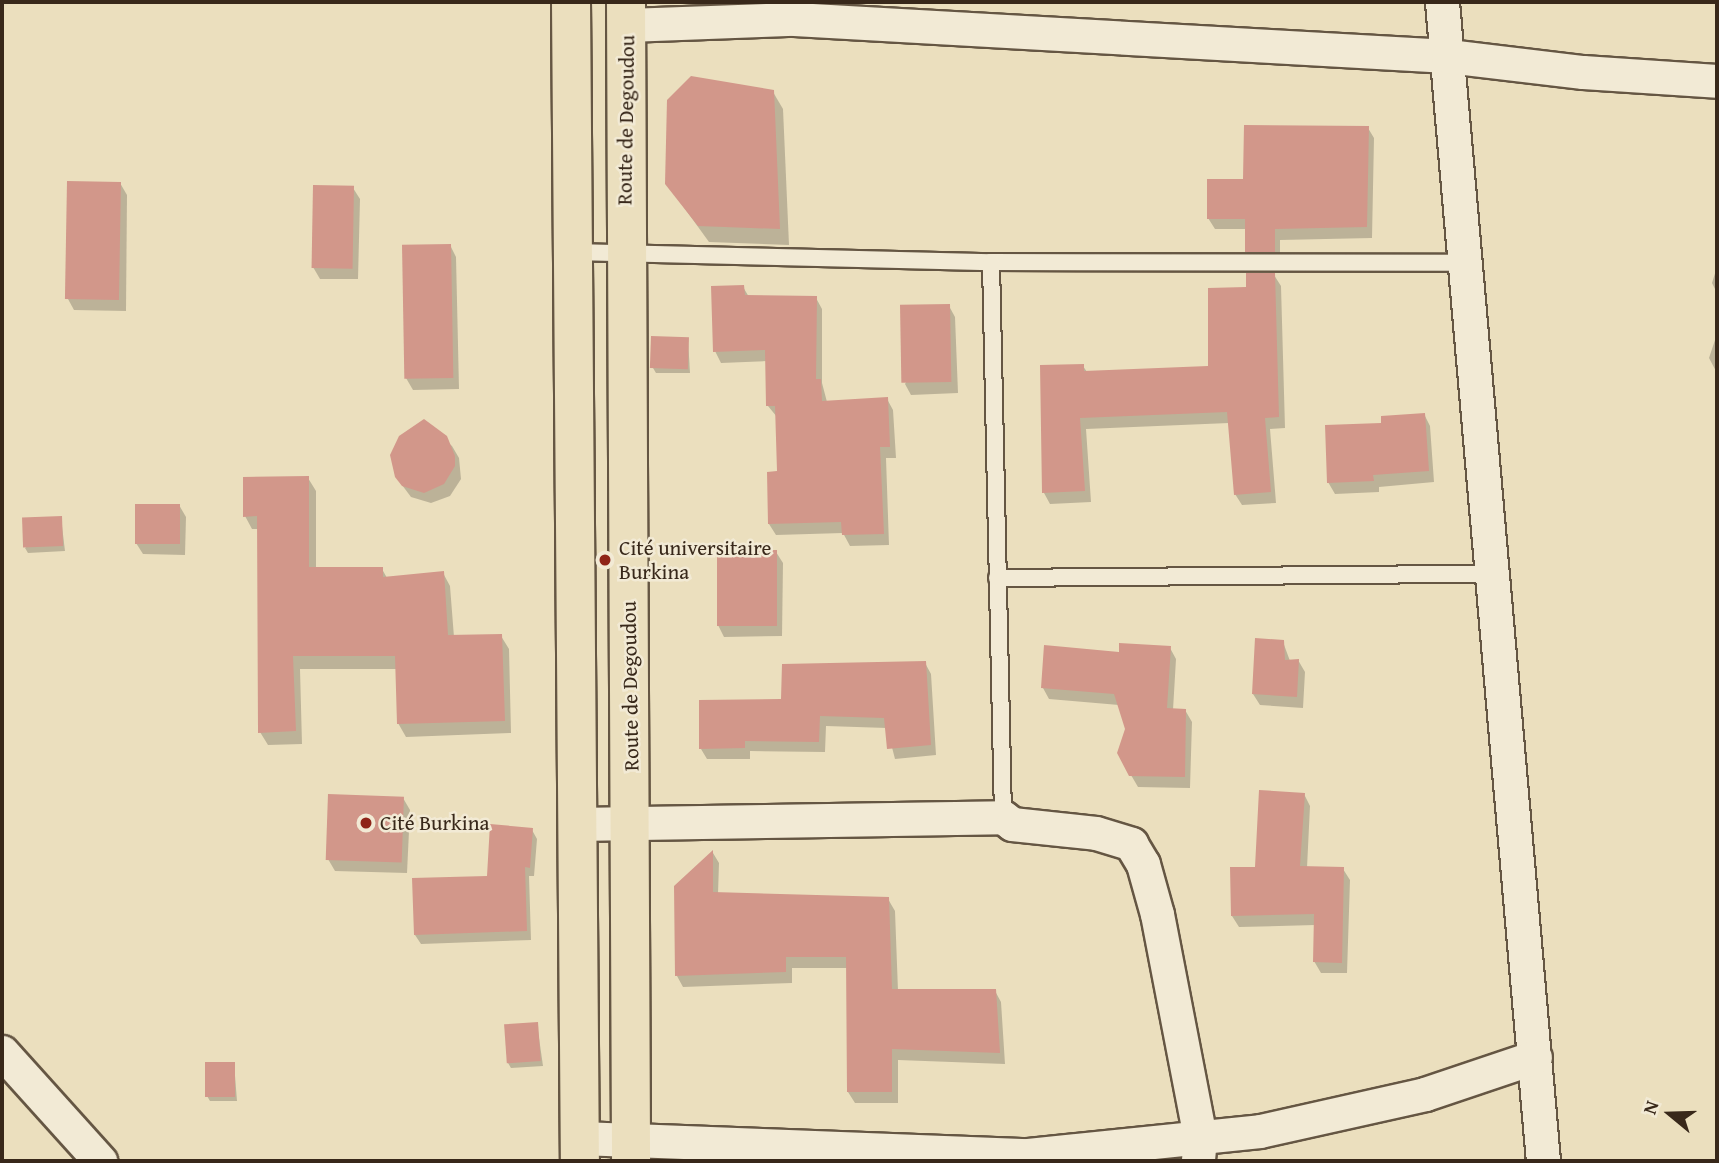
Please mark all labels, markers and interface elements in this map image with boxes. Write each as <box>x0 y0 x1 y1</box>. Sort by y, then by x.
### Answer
street label: Route de Degoudou <box>612 35 640 205</box>
place label: Cité universitaire Burkina <box>619 535 771 585</box>
marker: Cité universitaire Burkina <box>597 552 613 568</box>
street label: Route de Degoudou <box>616 601 644 771</box>
place label: Cité Burkina <box>380 810 489 836</box>
marker: Cité Burkina <box>358 815 374 831</box>
north arrow <box>1635 1079 1705 1149</box>
text: N <box>1635 1097 1665 1118</box>

